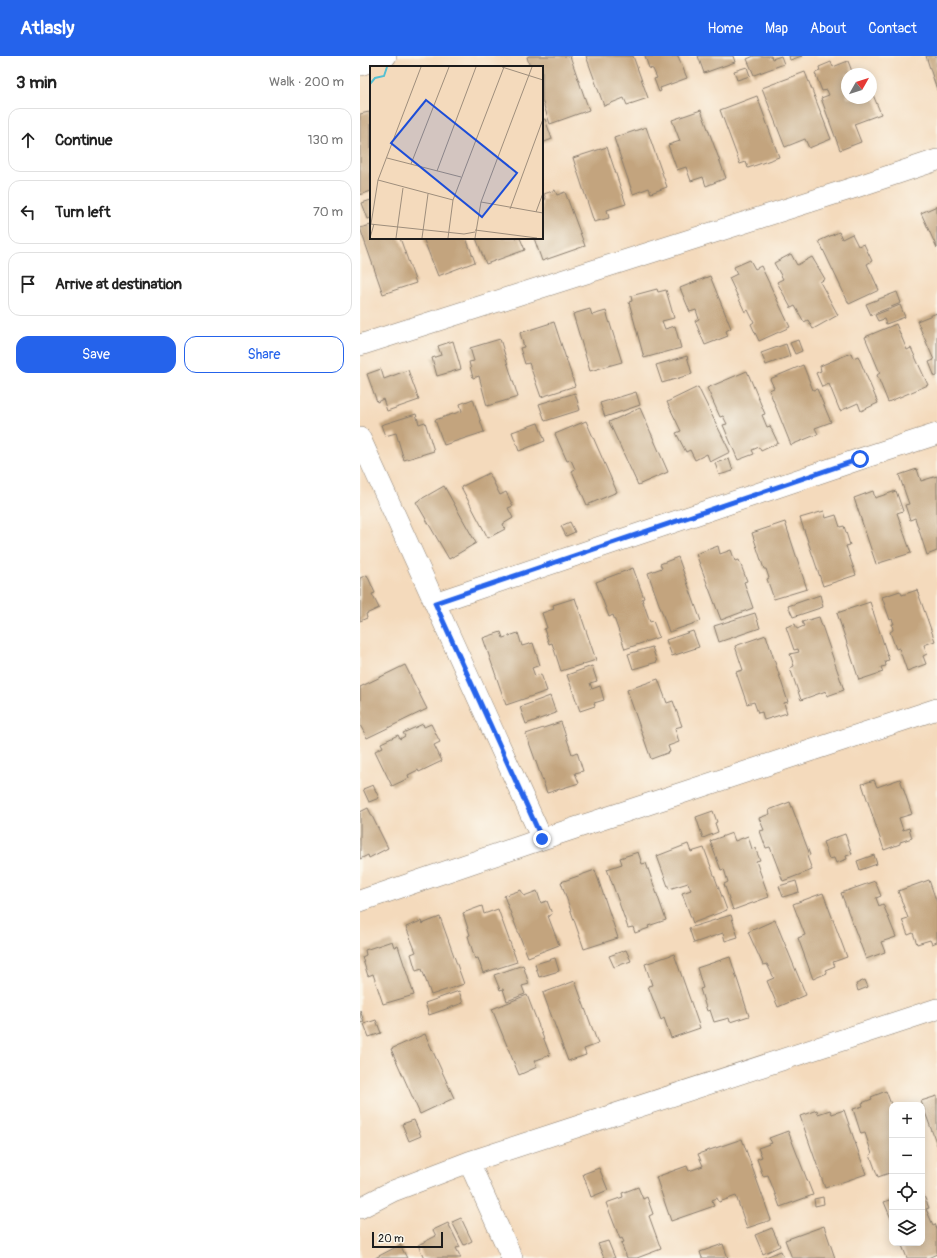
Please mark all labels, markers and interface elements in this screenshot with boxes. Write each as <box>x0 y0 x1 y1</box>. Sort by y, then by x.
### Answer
text: Atlasly <box>20 16 74 40</box>
text: Home <box>708 20 743 37</box>
text: Map <box>765 20 788 37</box>
text: About <box>810 20 846 37</box>
text: Contact <box>868 20 917 37</box>
inset map <box>370 66 543 239</box>
north arrow <box>841 68 877 104</box>
text: 3 min <box>16 72 57 93</box>
text: Walk · 200 m <box>269 74 344 90</box>
icon: ahead <box>17 129 39 151</box>
text: Continue <box>55 131 113 150</box>
text: 130 m <box>307 132 343 148</box>
icon: left <box>17 201 39 223</box>
text: Turn left <box>55 203 111 222</box>
text: 70 m <box>313 204 343 220</box>
icon: arrive <box>17 273 39 295</box>
text: Arrive at destination <box>55 275 182 294</box>
button: Save <box>16 336 176 373</box>
button: Share <box>184 336 344 373</box>
route start <box>851 450 869 468</box>
route end <box>533 830 551 848</box>
map controls <box>889 1102 925 1246</box>
button: + <box>889 1102 925 1138</box>
button: − <box>889 1138 925 1174</box>
button: locate <box>889 1174 925 1210</box>
button: layers <box>889 1210 925 1246</box>
scale bar <box>372 1230 443 1249</box>
text: 20 m <box>378 1232 404 1245</box>

